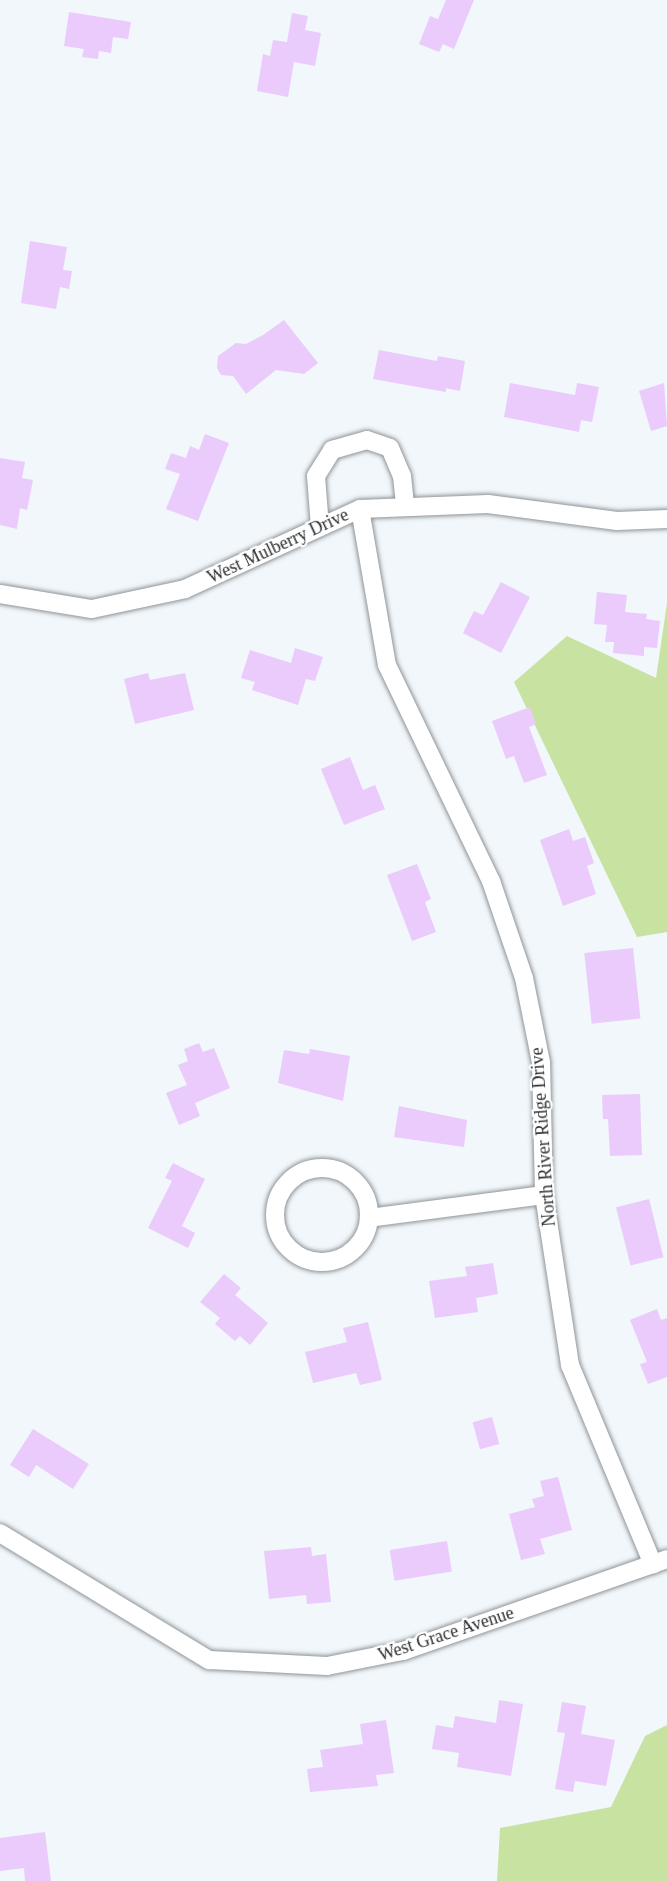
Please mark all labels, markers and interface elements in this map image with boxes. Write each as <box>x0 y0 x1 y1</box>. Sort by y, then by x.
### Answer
street label: West Mulberry Drive <box>204 504 352 588</box>
street label: North River Ridge Drive <box>526 1047 560 1227</box>
street label: West Grace Avenue <box>375 1602 517 1666</box>

